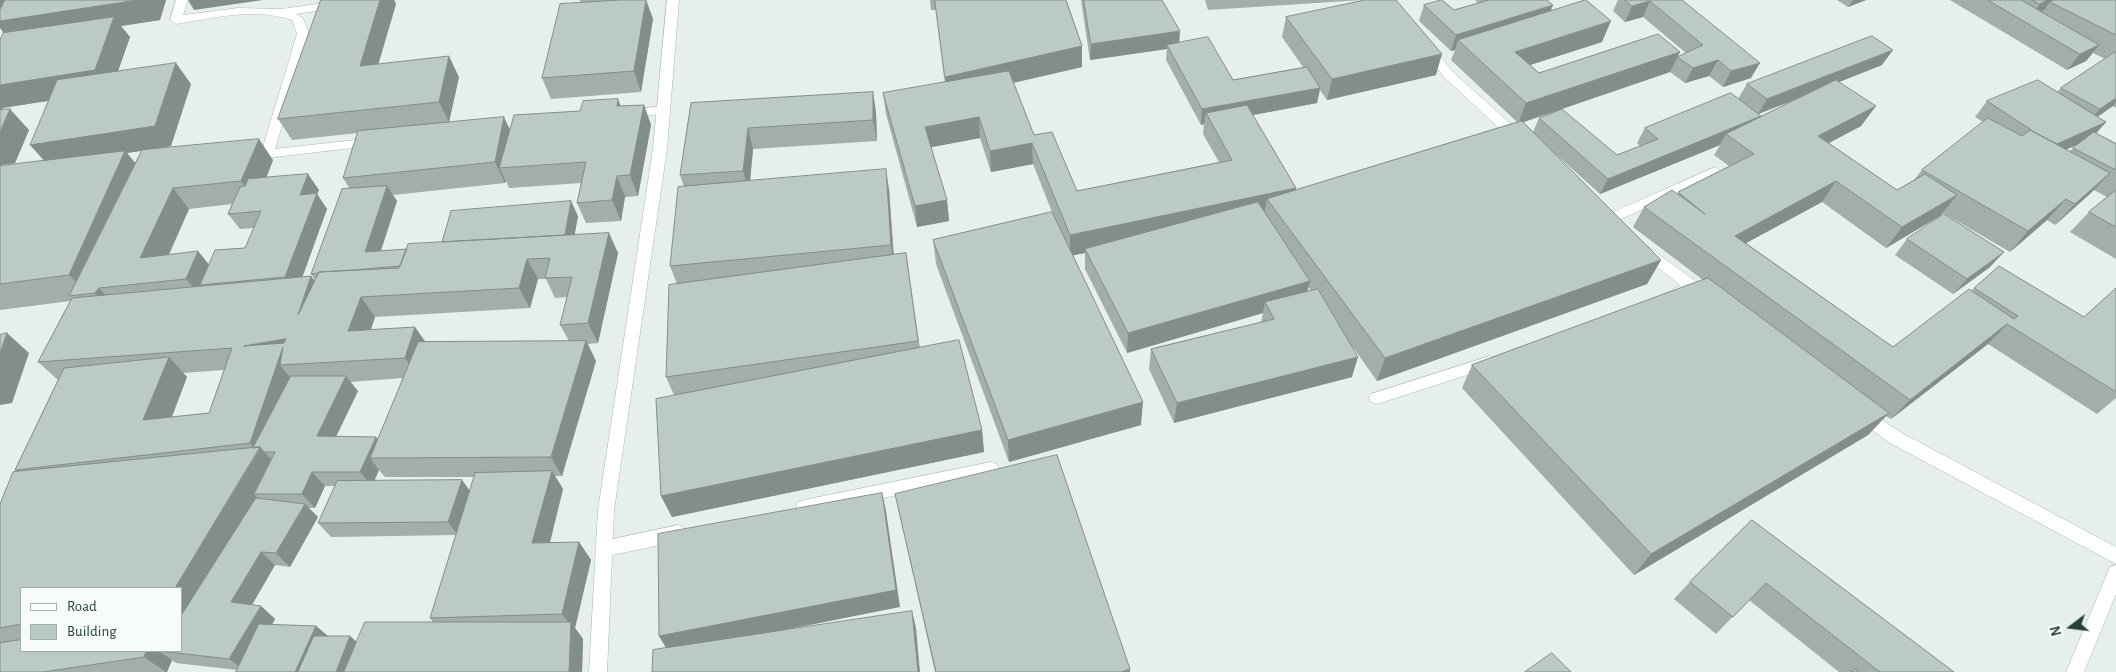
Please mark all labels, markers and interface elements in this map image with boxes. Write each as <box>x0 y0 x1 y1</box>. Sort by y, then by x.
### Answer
legend <box>20 587 182 652</box>
text: Road <box>67 599 97 614</box>
north arrow <box>2046 602 2096 652</box>
text: Building <box>67 624 117 639</box>
text: N <box>2048 624 2065 637</box>

